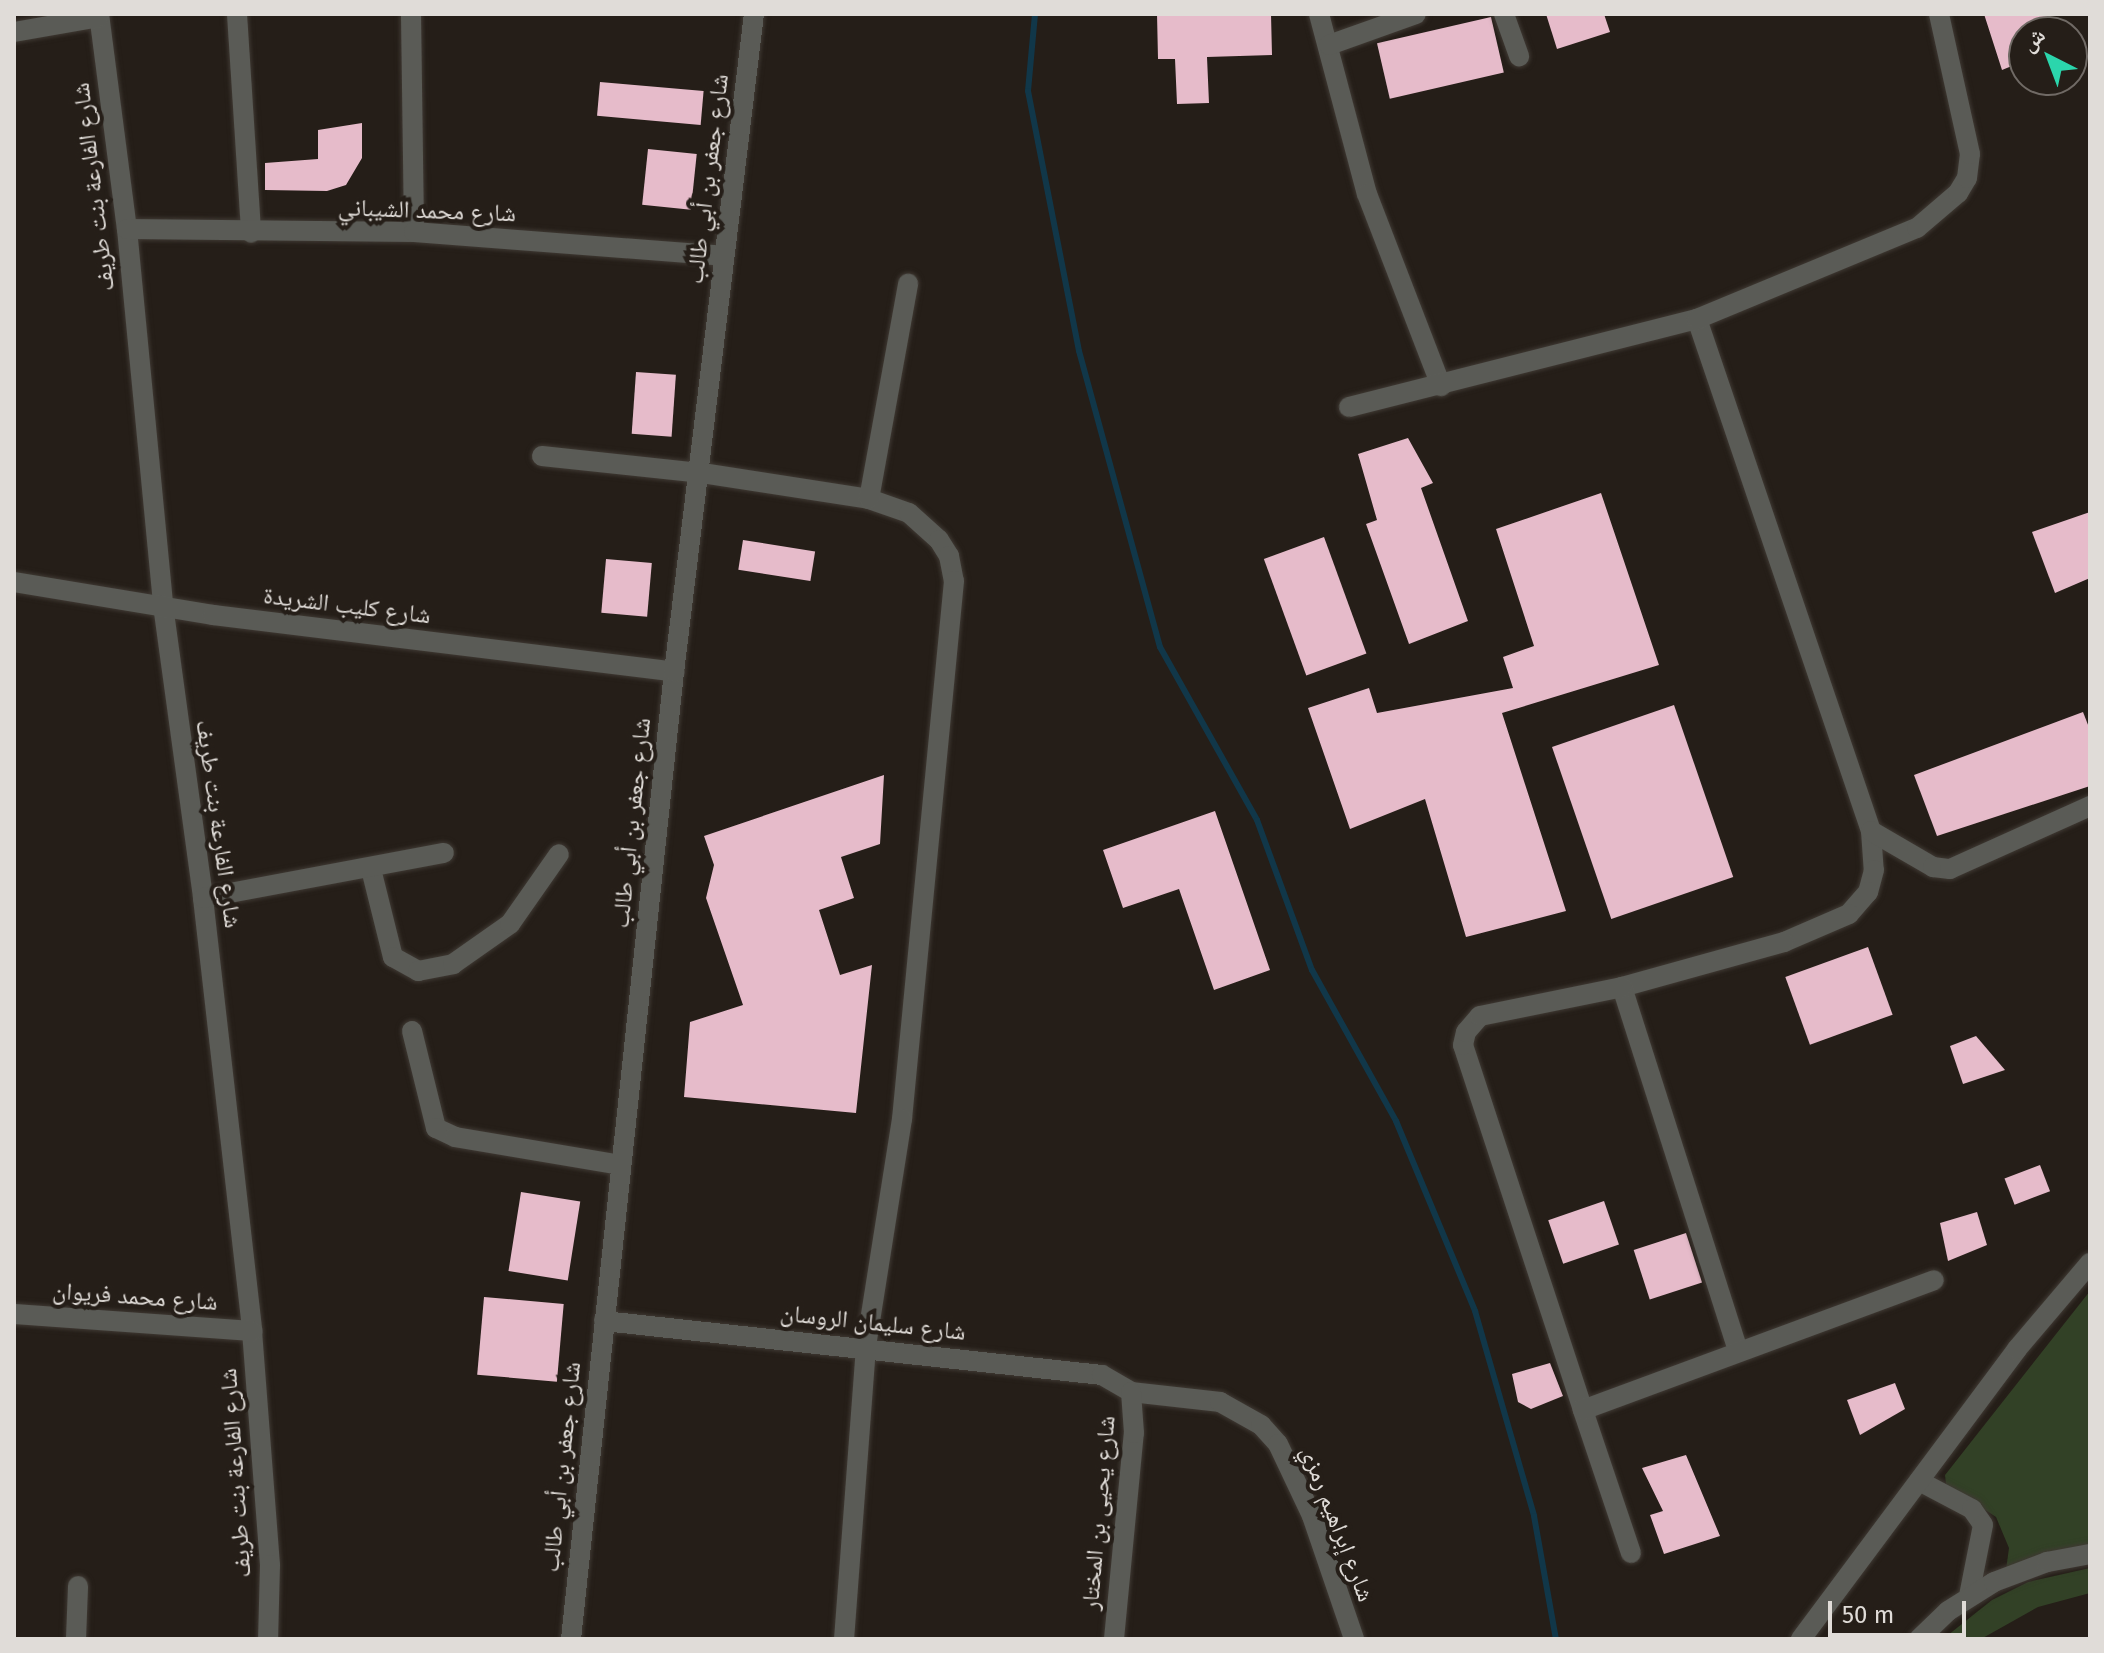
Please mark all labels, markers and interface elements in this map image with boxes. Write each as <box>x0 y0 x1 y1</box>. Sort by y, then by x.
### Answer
north arrow <box>2008 16 2088 96</box>
text: ش <box>2015 21 2051 57</box>
street label: شارع جعفر بن أبي طالب <box>681 72 735 286</box>
street label: شارع الفارعة بنت طريف <box>67 81 121 293</box>
street label: شارع محمد الشيباني <box>338 194 516 228</box>
street label: شارع كليب الشريدة <box>262 581 432 631</box>
street label: شارع جعفر بن أبي طالب <box>607 716 657 930</box>
street label: شارع الفارعة بنت طريف <box>189 718 247 930</box>
street label: شارع محمد فريوان <box>51 1277 219 1317</box>
street label: شارع سليمان الروسان <box>779 1299 967 1347</box>
street label: شارع جعفر بن أبي طالب <box>537 1360 587 1574</box>
street label: شارع الفارعة بنت طريف <box>214 1367 258 1579</box>
street label: شارع يحيى بن المختار <box>1076 1414 1122 1612</box>
street label: شارع إبراهيم رمزي <box>1294 1442 1380 1606</box>
scale bar <box>1832 1585 1970 1635</box>
text: 50 m <box>1842 1601 1894 1629</box>

